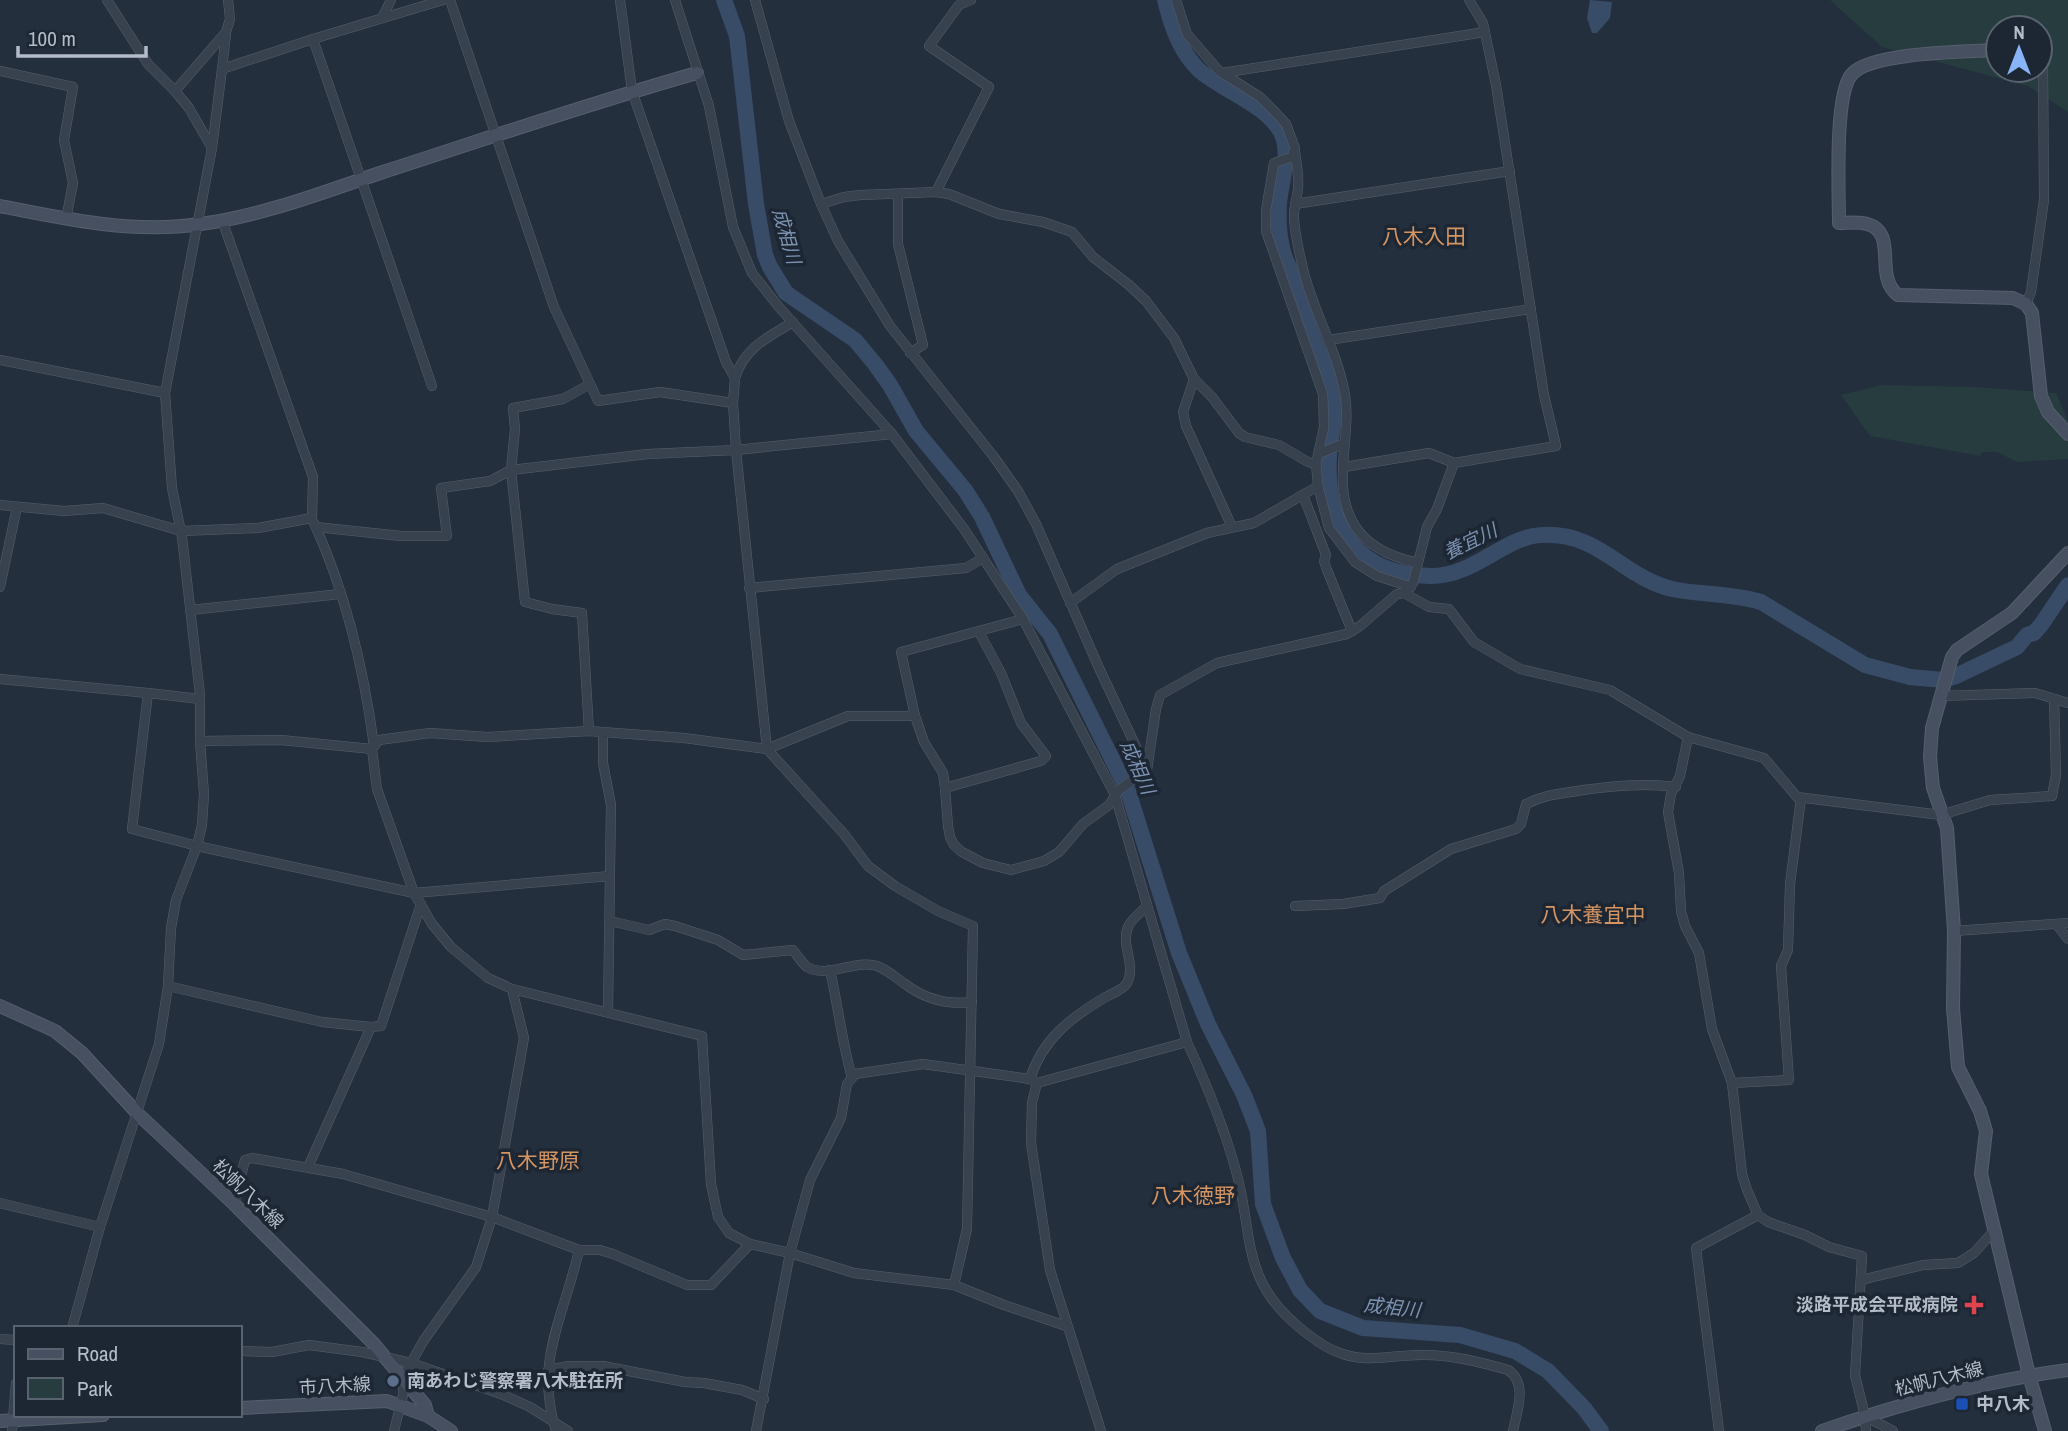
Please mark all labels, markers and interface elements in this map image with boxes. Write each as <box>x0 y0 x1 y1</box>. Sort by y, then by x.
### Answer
scale bar <box>18 14 145 58</box>
north arrow <box>1984 14 2054 84</box>
text: N <box>2013 19 2025 45</box>
text: 100 m <box>28 24 76 53</box>
water label: 成相川 <box>767 205 808 269</box>
district label: 八木入田 <box>1382 222 1466 251</box>
water label: 養宜川 <box>1439 516 1503 565</box>
water label: 成相川 <box>1115 736 1162 800</box>
district label: 八木養宜中 <box>1541 900 1646 929</box>
district label: 八木野原 <box>496 1146 580 1175</box>
street label: 松帆八木線 <box>207 1153 289 1234</box>
district label: 八木徳野 <box>1151 1181 1235 1210</box>
water label: 成相川 <box>1362 1291 1424 1323</box>
place label: 淡路平成会平成病院 <box>1796 1292 1958 1317</box>
marker: 淡路平成会平成病院 <box>1964 1295 1984 1315</box>
legend <box>14 1326 242 1417</box>
text: Road <box>77 1339 118 1368</box>
street label: 松帆八木線 <box>1892 1355 1986 1402</box>
place label: 南あわじ警察署八木駐在所 <box>407 1368 623 1393</box>
street label: 市八木線 <box>298 1371 372 1400</box>
marker: 南あわじ警察署八木駐在所 <box>385 1373 401 1389</box>
text: Park <box>77 1374 113 1403</box>
place label: 中八木 <box>1976 1391 2030 1416</box>
marker: 中八木 <box>1954 1396 1970 1412</box>

